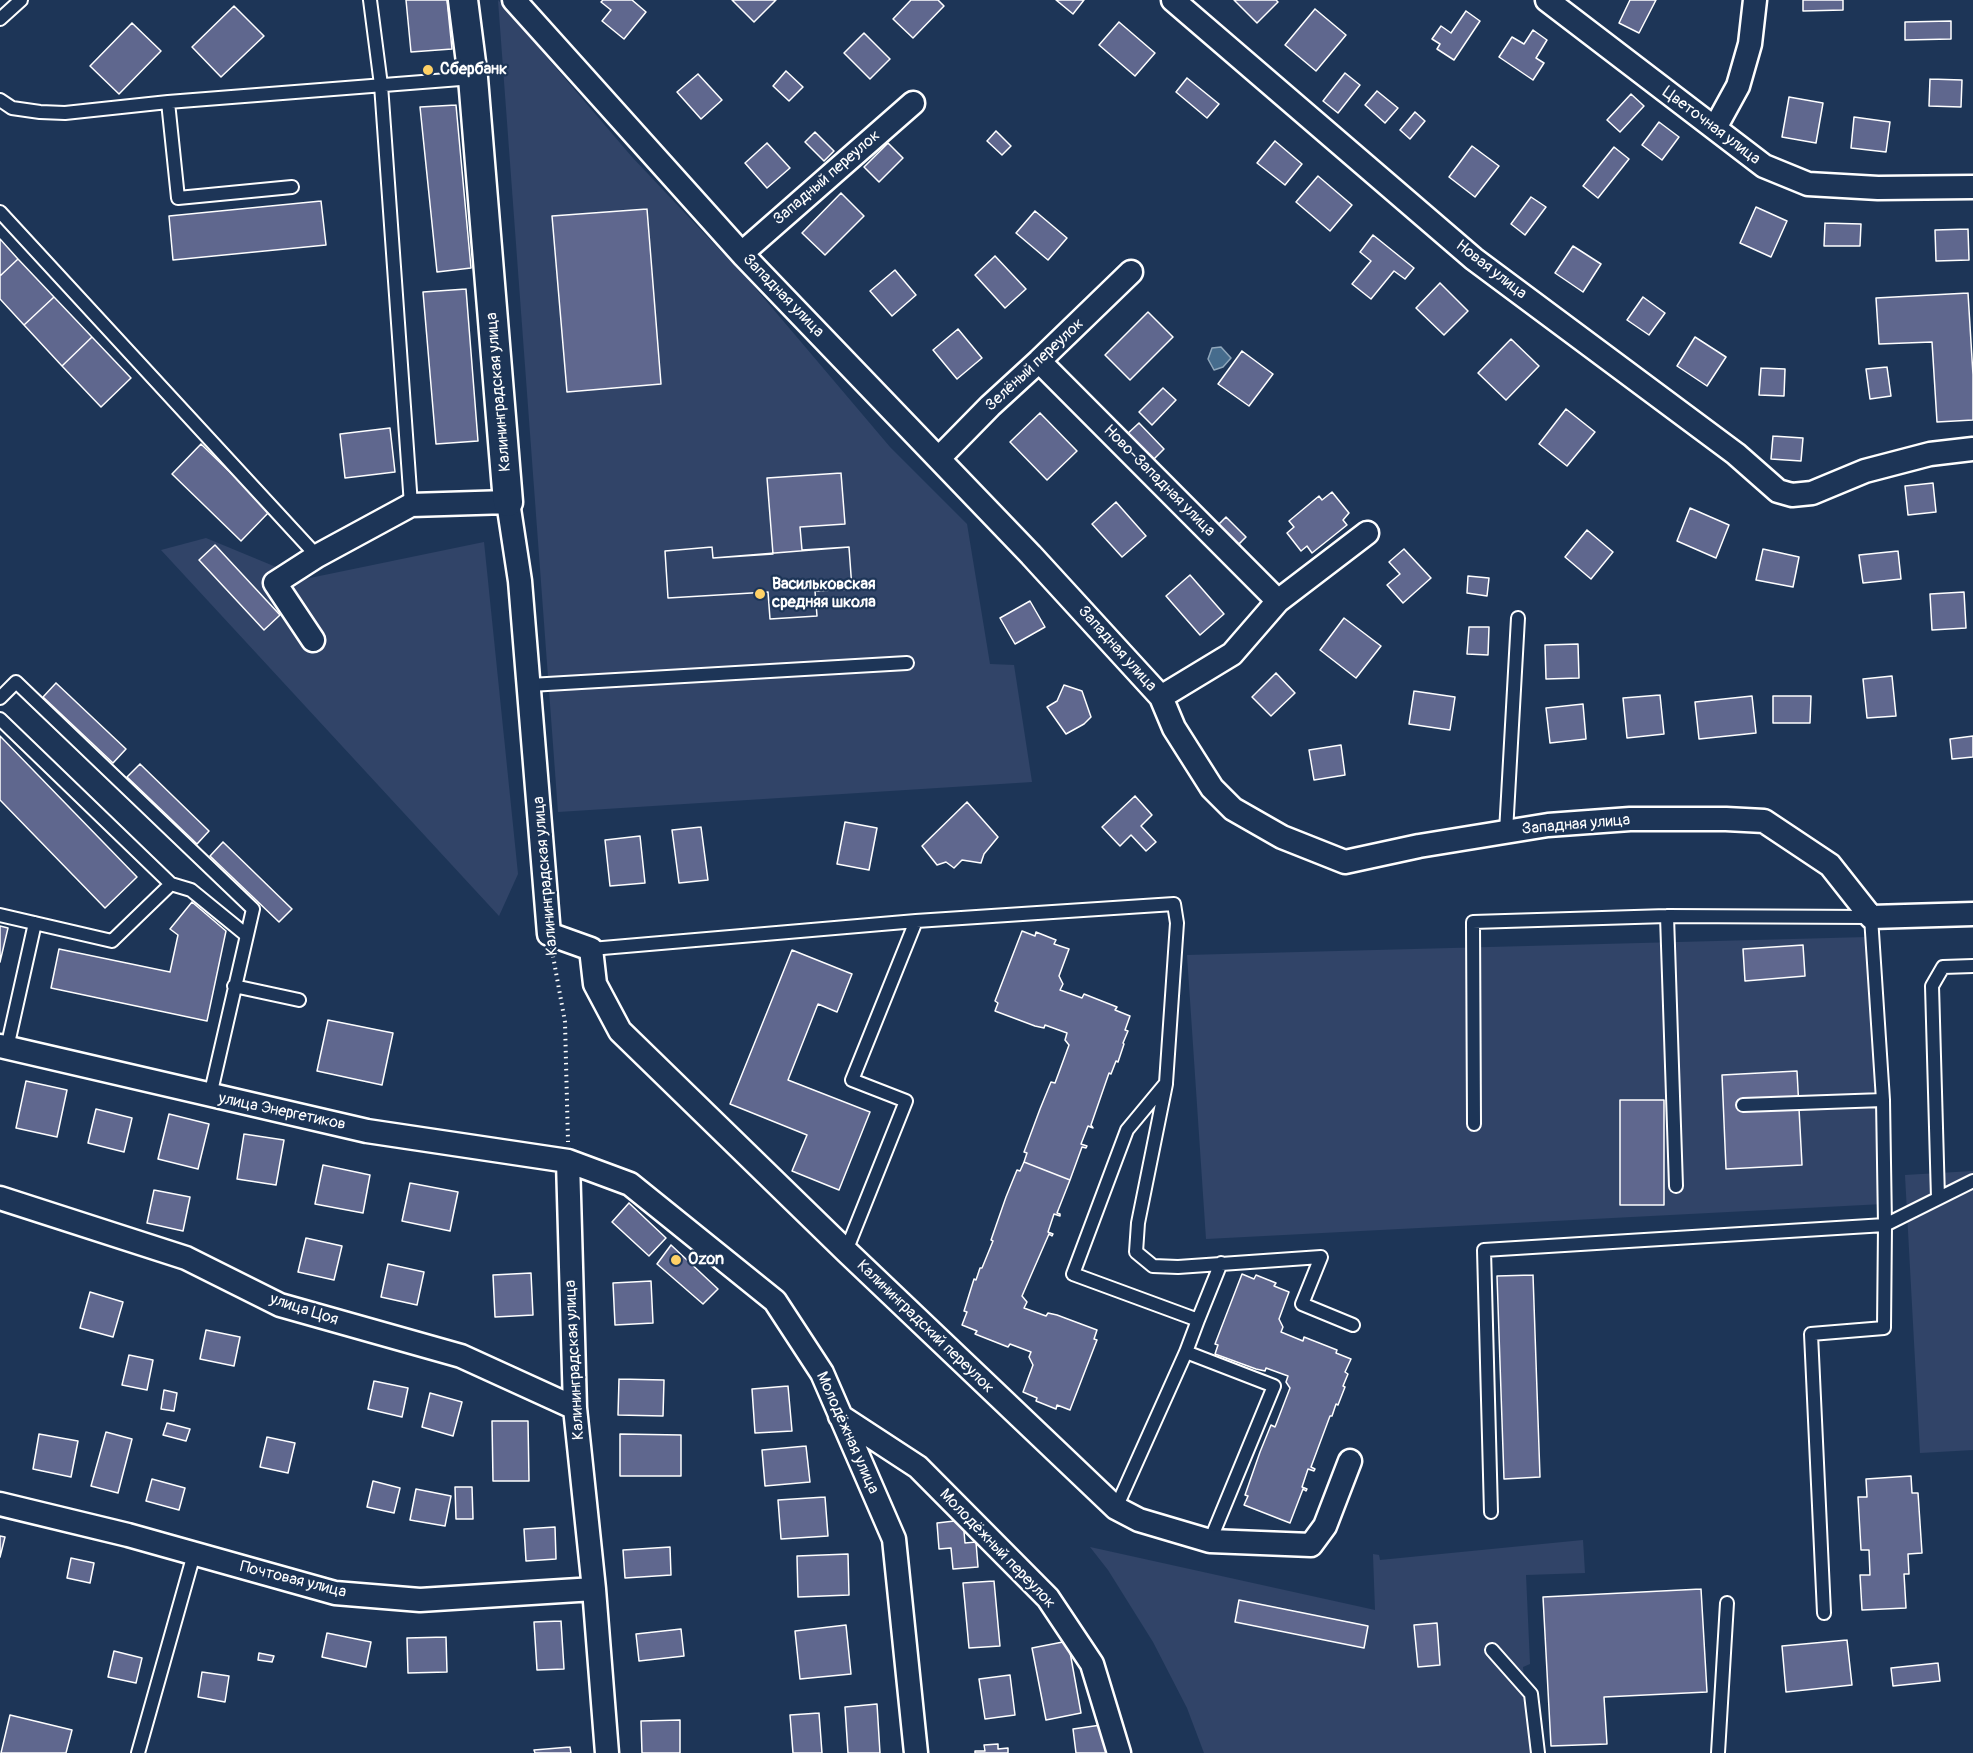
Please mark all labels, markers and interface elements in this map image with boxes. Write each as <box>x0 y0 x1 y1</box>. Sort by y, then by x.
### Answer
place label: Сбербанк <box>440 60 507 80</box>
marker: Сбербанк <box>421 63 435 77</box>
street label: Цветочная улица <box>1658 83 1764 169</box>
street label: Западный переулок <box>770 126 884 230</box>
street label: Новая улица <box>1452 236 1530 304</box>
street label: Западная улица <box>738 250 828 342</box>
street label: Калининградская улица <box>482 311 516 473</box>
street label: Зелёный переулок <box>982 314 1088 416</box>
street label: Ново-Западная улица <box>1099 421 1219 541</box>
place label: Васильковская средняя школа <box>772 575 876 613</box>
marker: Васильковская средняя школа <box>753 587 767 601</box>
street label: Западная улица <box>1074 602 1160 696</box>
street label: Калининградская улица <box>529 795 563 957</box>
street label: Западная улица <box>1521 811 1631 839</box>
street label: улица Энергетиков <box>217 1089 347 1135</box>
place label: Ozon <box>688 1250 724 1270</box>
marker: Ozon <box>669 1253 683 1267</box>
street label: Калининградский переулок <box>852 1256 998 1398</box>
street label: Калининградская улица <box>561 1280 589 1440</box>
street label: улица Цоя <box>267 1290 341 1330</box>
street label: Молодёжная улица <box>811 1369 883 1497</box>
street label: Молодёжный переулок <box>935 1485 1059 1613</box>
street label: Почтовая улица <box>238 1557 348 1603</box>

